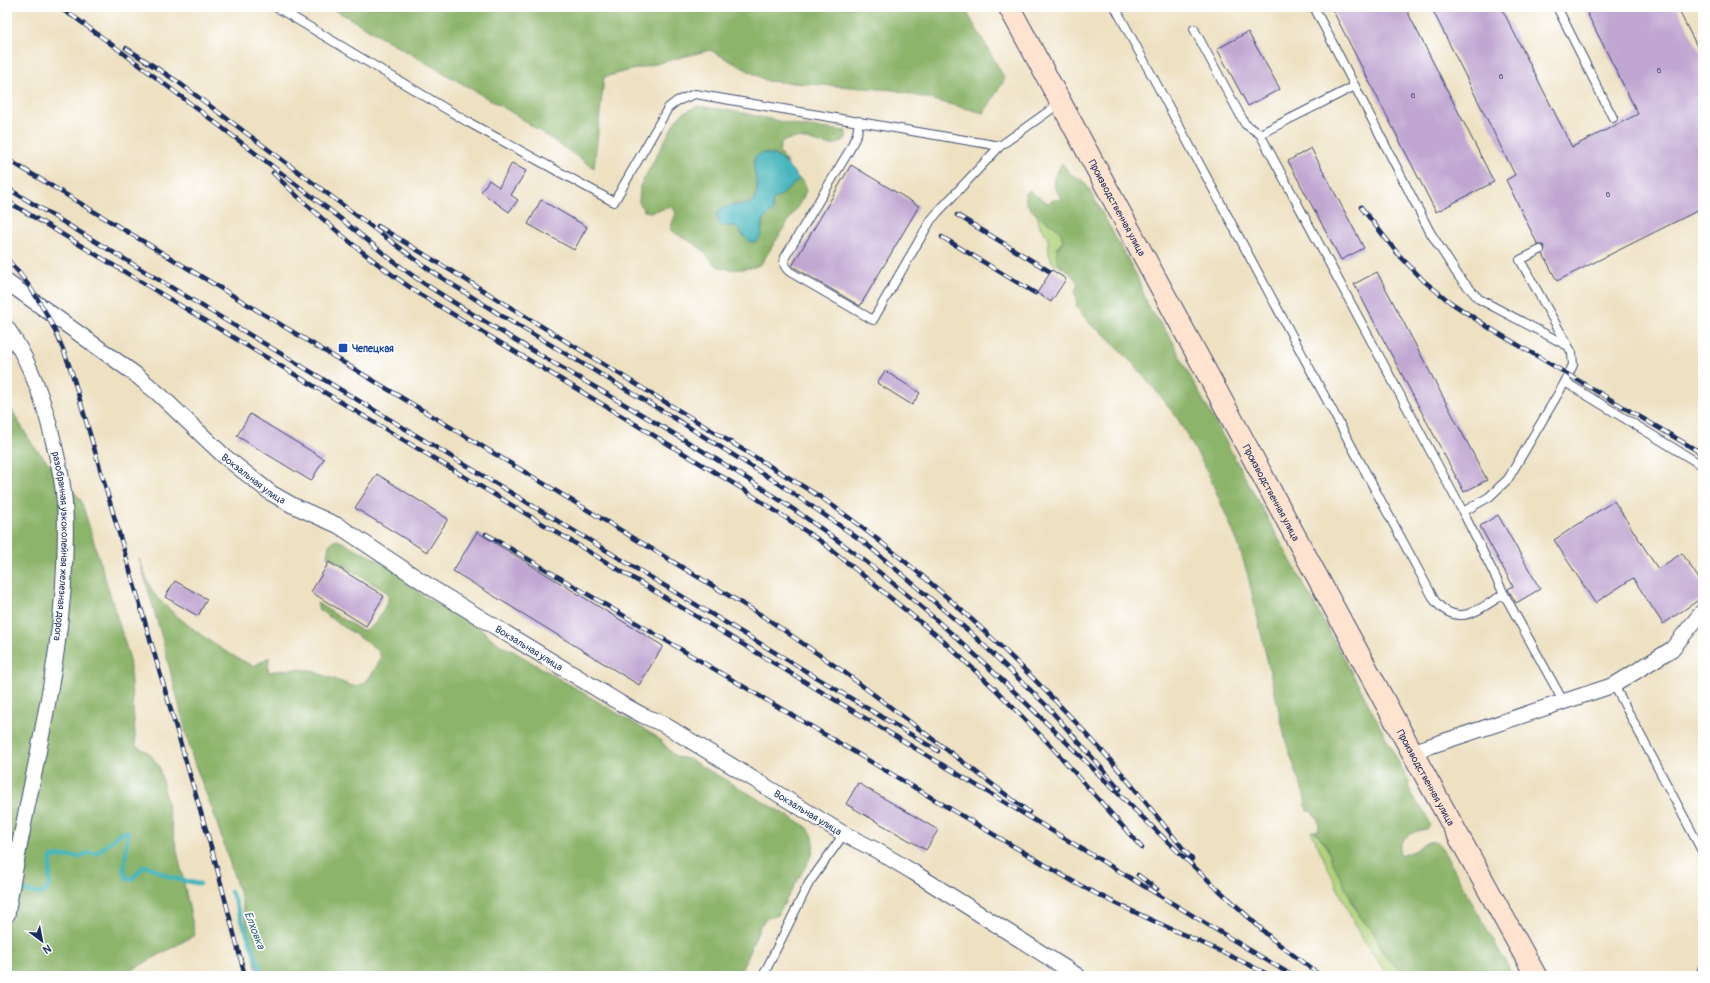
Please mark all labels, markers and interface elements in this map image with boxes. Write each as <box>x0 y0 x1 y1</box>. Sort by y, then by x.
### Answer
house number: 6 <box>1657 66 1662 75</box>
house number: 6 <box>1499 72 1504 81</box>
house number: 6 <box>1411 91 1416 100</box>
street label: Производственная улица <box>1086 158 1148 259</box>
house number: 6 <box>1606 190 1611 199</box>
marker: Чепецкая <box>337 342 349 354</box>
place label: Чепецкая <box>352 343 394 355</box>
street label: Производственная улица <box>1240 443 1302 544</box>
street label: разобранная узкоколейная железная дорога <box>49 450 70 642</box>
street label: Вокзальная улица <box>219 451 288 507</box>
street label: Вокзальная улица <box>493 623 565 674</box>
street label: Производственная улица <box>1394 728 1457 828</box>
street label: Вокзальная улица <box>772 788 844 838</box>
water label: Елховка <box>241 910 268 952</box>
north arrow <box>22 921 62 961</box>
text: N <box>40 942 54 957</box>

